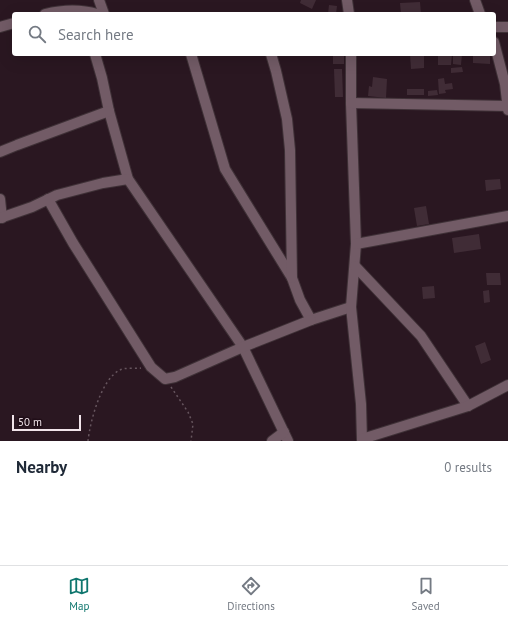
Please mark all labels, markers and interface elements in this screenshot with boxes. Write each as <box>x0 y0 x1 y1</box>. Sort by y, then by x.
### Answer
search box <box>12 12 496 56</box>
icon: search <box>26 23 48 45</box>
text: Search here <box>58 25 134 44</box>
scale bar <box>12 413 81 432</box>
text: 50 m <box>18 415 42 429</box>
text: Nearby <box>16 456 67 478</box>
text: 0 results <box>444 459 492 476</box>
tab: Map <box>68 575 90 613</box>
tab: Directions <box>227 575 275 613</box>
tab: Saved <box>412 575 440 613</box>

